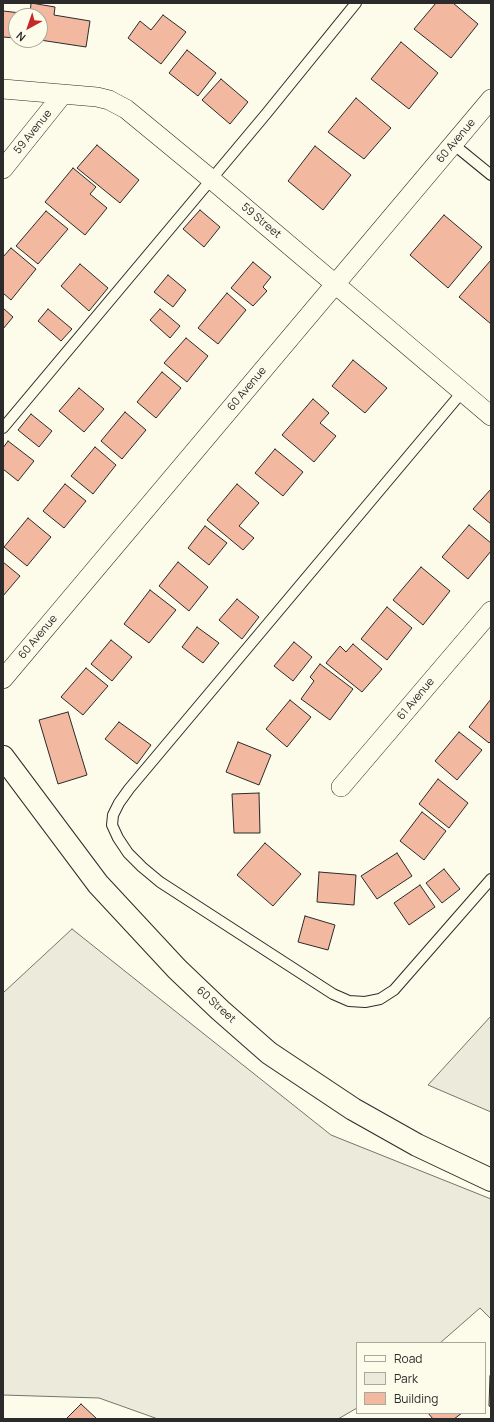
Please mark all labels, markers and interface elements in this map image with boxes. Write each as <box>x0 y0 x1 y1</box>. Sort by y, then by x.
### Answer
north arrow <box>8 8 48 48</box>
text: N <box>13 29 28 45</box>
street label: 59 Avenue <box>11 107 55 157</box>
street label: 60 Avenue <box>434 116 478 166</box>
street label: 59 Street <box>238 201 284 241</box>
street label: 60 Avenue <box>225 364 269 414</box>
street label: 60 Avenue <box>16 612 60 662</box>
street label: 61 Avenue <box>395 675 437 723</box>
street label: 60 Street <box>194 984 238 1026</box>
legend <box>356 1342 486 1414</box>
text: Road <box>394 1350 422 1367</box>
text: Park <box>394 1370 418 1387</box>
text: Building <box>394 1390 438 1407</box>

